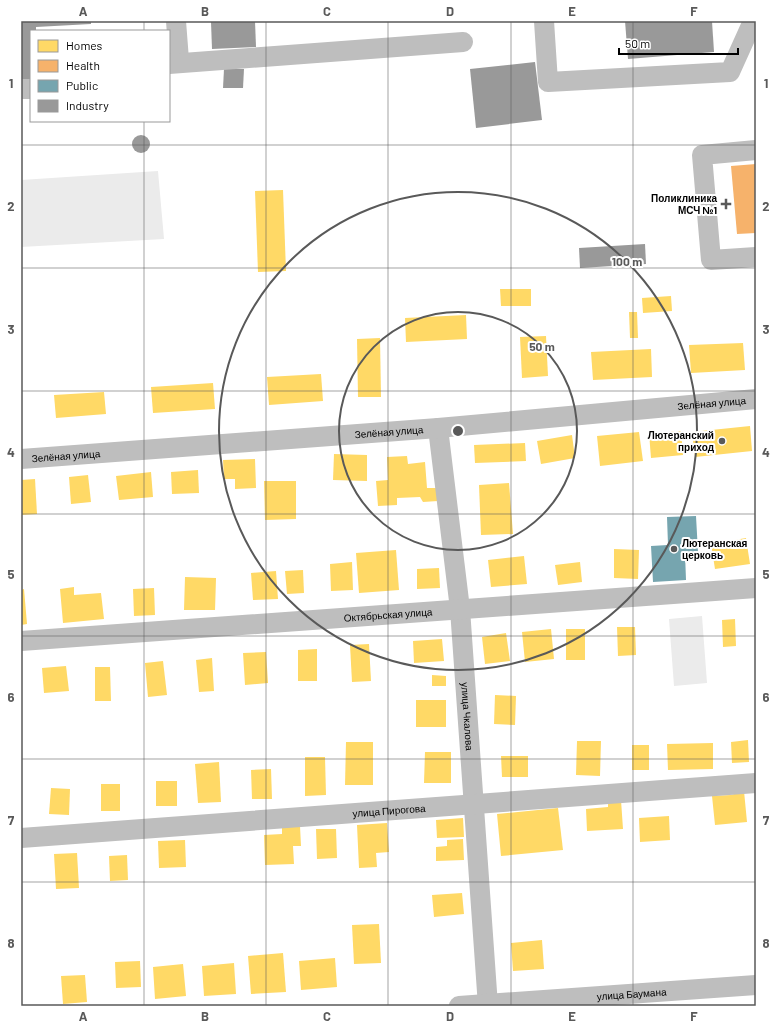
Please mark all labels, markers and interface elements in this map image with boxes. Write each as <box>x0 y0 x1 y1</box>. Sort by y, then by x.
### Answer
text: A <box>79 3 88 19</box>
text: B <box>201 3 209 19</box>
text: C <box>323 3 331 19</box>
text: D <box>446 3 454 19</box>
text: E <box>568 3 576 19</box>
text: F <box>690 3 698 19</box>
legend <box>30 30 170 122</box>
scale bar <box>619 30 738 56</box>
text: 50 m <box>625 36 650 50</box>
text: Homes <box>66 38 103 52</box>
text: Health <box>66 58 100 72</box>
text: 1 <box>9 75 13 91</box>
text: 1 <box>764 75 768 91</box>
text: Public <box>66 78 98 92</box>
text: Industry <box>66 98 109 112</box>
place label: Поликлиника МСЧ №1 <box>651 192 717 216</box>
text: 2 <box>7 198 15 214</box>
marker: Поликлиника МСЧ №1 <box>720 198 732 210</box>
text: 2 <box>762 198 770 214</box>
text: 100 m <box>612 254 642 268</box>
text: 3 <box>7 321 15 337</box>
text: 3 <box>762 321 770 337</box>
text: 50 m <box>529 339 555 353</box>
street label: Зелёная улица <box>677 394 747 412</box>
street label: Зелёная улица <box>354 423 424 440</box>
centre of rings <box>451 424 465 438</box>
place label: Лютеранский приход <box>648 429 715 453</box>
marker: Лютеранский приход <box>717 436 727 446</box>
text: 4 <box>7 444 15 460</box>
text: 4 <box>762 444 770 460</box>
street label: Зелёная улица <box>31 447 101 464</box>
place label: Лютеранская церковь <box>682 537 748 561</box>
marker: Лютеранская церковь <box>669 544 679 554</box>
text: 5 <box>7 566 15 582</box>
text: 5 <box>762 566 770 582</box>
street label: Октябрьская улица <box>343 605 433 624</box>
street label: улица Чкалова <box>459 682 476 751</box>
text: 6 <box>8 689 15 705</box>
text: 6 <box>763 689 770 705</box>
street label: улица Пирогова <box>352 802 426 819</box>
text: 7 <box>8 812 15 828</box>
text: 7 <box>763 812 770 828</box>
text: 8 <box>7 935 15 951</box>
text: 8 <box>762 935 770 951</box>
street label: улица Баумана <box>596 985 667 1002</box>
text: A <box>79 1008 88 1024</box>
text: B <box>201 1008 209 1024</box>
text: C <box>323 1008 331 1024</box>
text: D <box>446 1008 454 1024</box>
text: E <box>568 1008 576 1024</box>
text: F <box>690 1008 698 1024</box>

